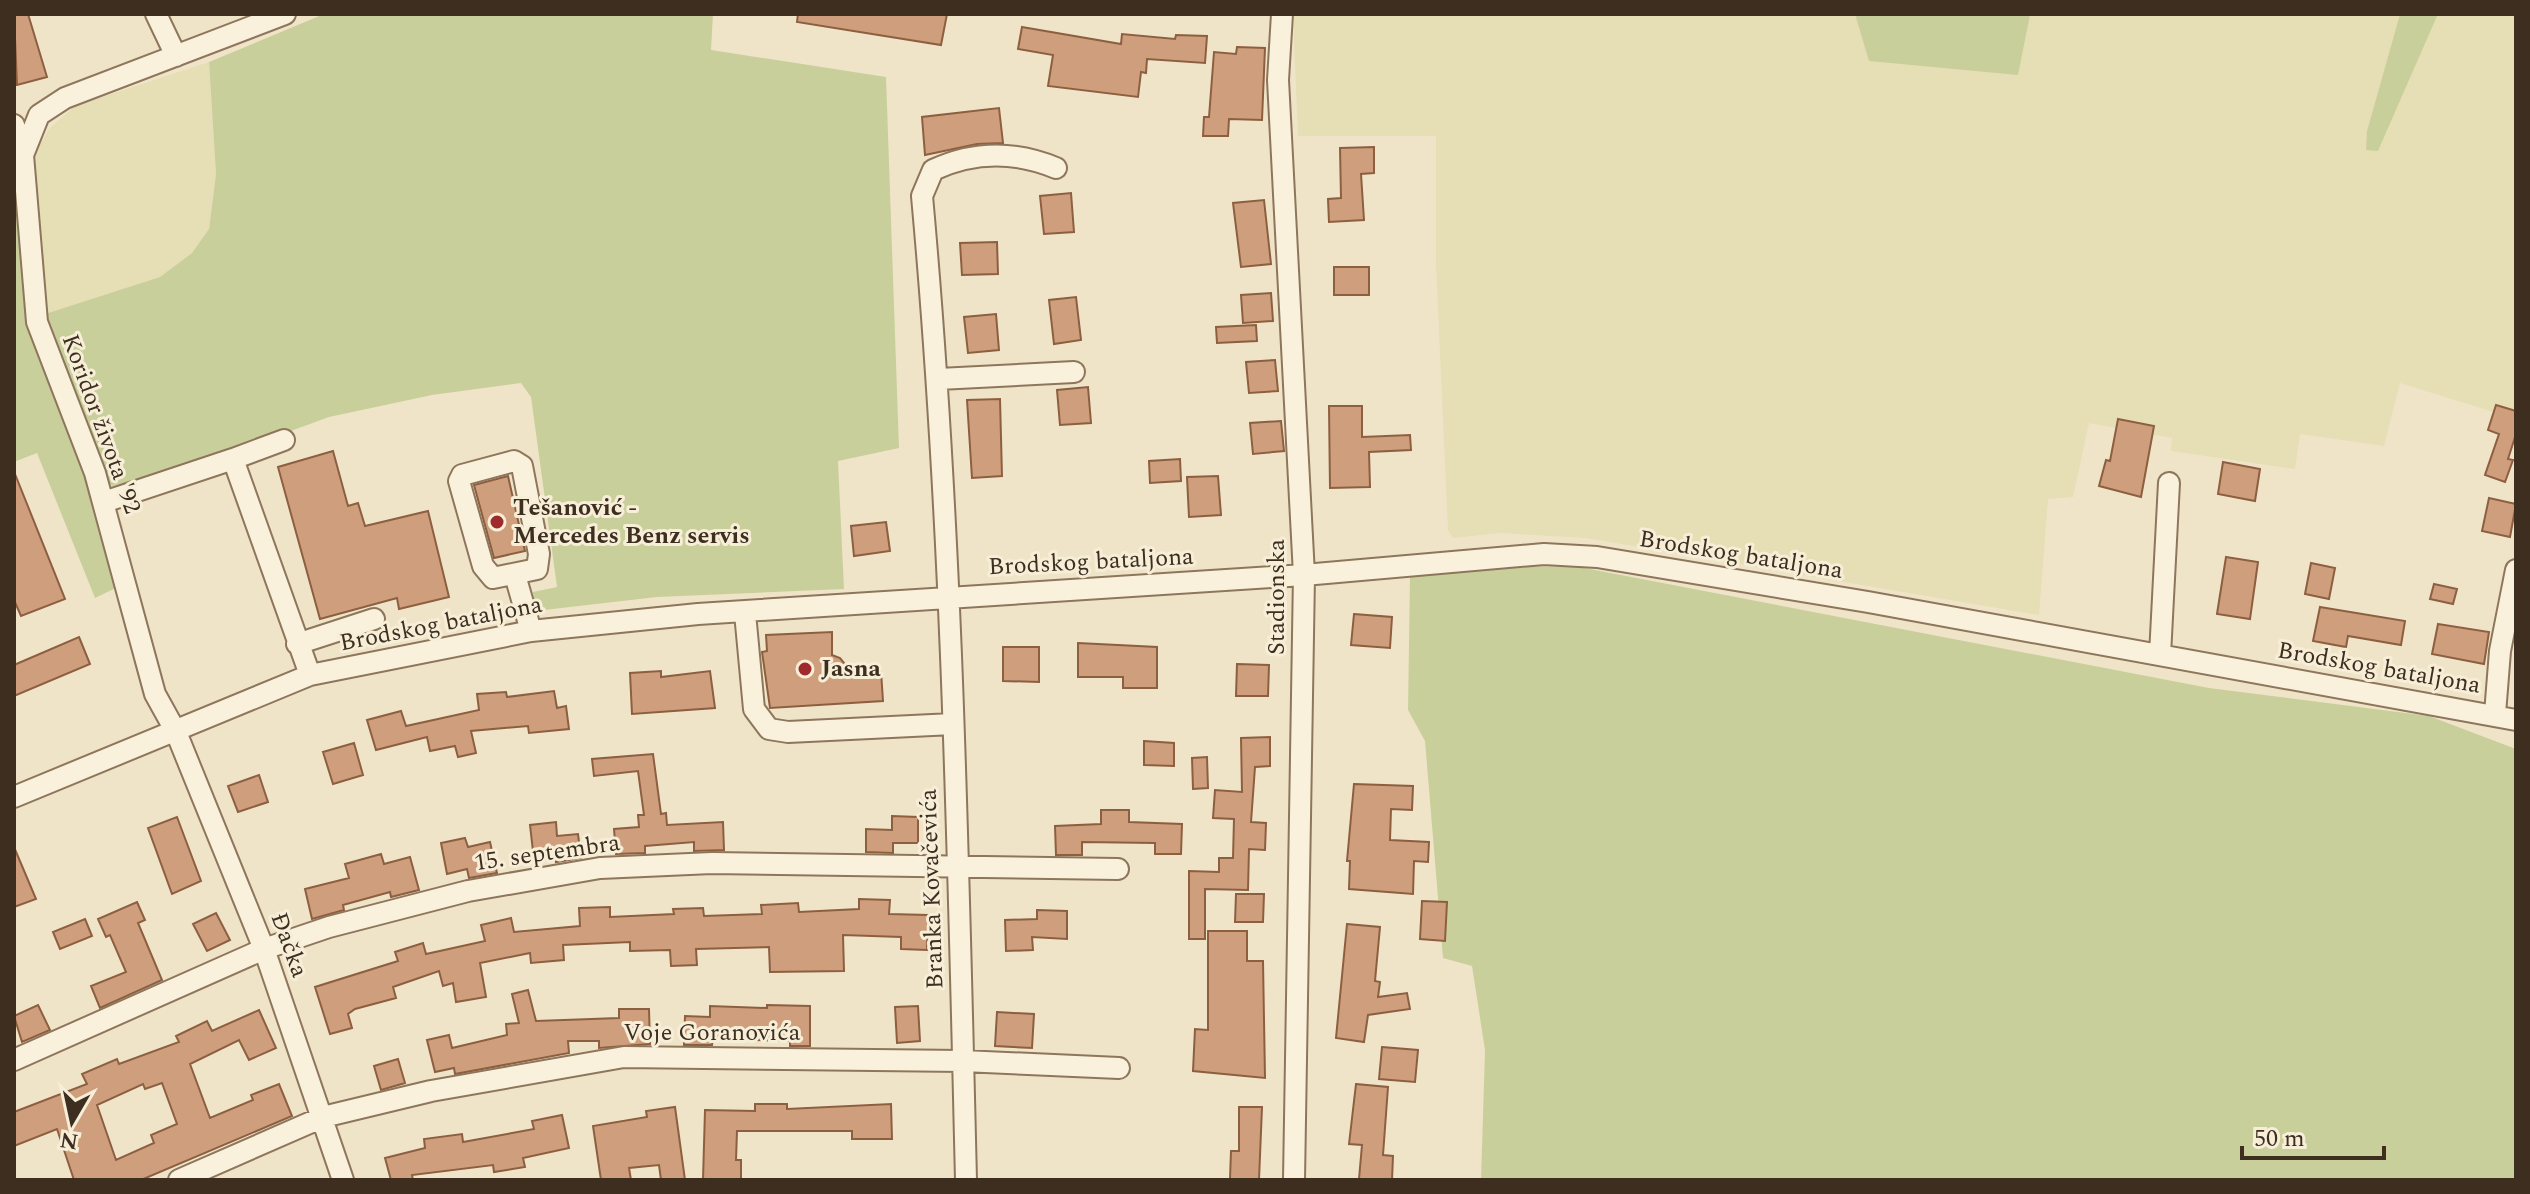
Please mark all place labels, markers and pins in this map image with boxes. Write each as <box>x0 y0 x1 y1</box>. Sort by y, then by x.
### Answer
place label: Tešanović - Mercedes Benz servis <box>513 490 750 554</box>
marker: Tešanović - Mercedes Benz servis <box>488 513 506 531</box>
place label: Jasna <box>821 651 882 687</box>
marker: Jasna <box>796 660 814 678</box>

